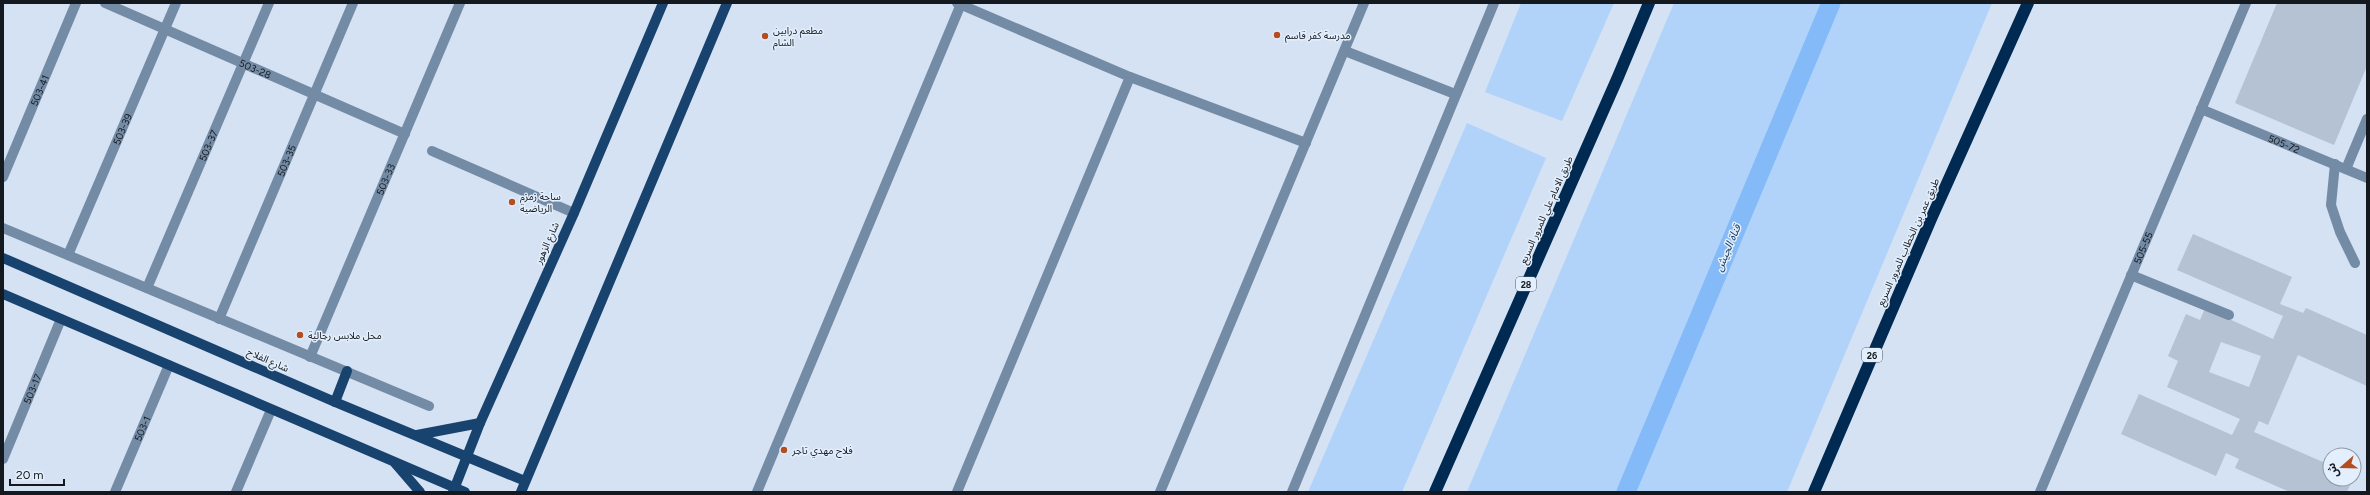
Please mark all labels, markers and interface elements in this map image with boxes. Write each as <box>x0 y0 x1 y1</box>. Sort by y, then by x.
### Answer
place label: مطعم درابين الشام <box>773 24 823 51</box>
place label: مدرسة كفر قاسم <box>1285 29 1350 43</box>
marker: مدرسة كفر قاسم <box>1272 30 1282 40</box>
marker: مطعم درابين الشام <box>760 31 770 41</box>
street label: 503-28 <box>237 56 273 81</box>
street label: 503-41 <box>27 73 52 108</box>
street label: 503-39 <box>110 111 135 147</box>
street label: 503-37 <box>196 127 221 163</box>
street label: 505-72 <box>2266 131 2302 156</box>
street label: 503-35 <box>274 143 299 178</box>
street label: طريق الامام علي للمرور السريع <box>1516 154 1578 267</box>
street label: 503-33 <box>373 162 398 197</box>
street label: طريق عمر بن الخطاب للمرور السريع <box>1874 176 1943 308</box>
place label: ساحة زمزم الرياضية <box>520 190 561 215</box>
marker: ساحة زمزم الرياضية <box>507 197 517 207</box>
street label: شارع الزهور <box>532 220 563 267</box>
water label: قناة الجيش <box>1712 222 1744 273</box>
street label: 505-55 <box>2130 230 2155 266</box>
road number: 28 <box>1516 277 1536 291</box>
place label: محل ملابس رجالية <box>308 329 382 342</box>
marker: محل ملابس رجالية <box>295 330 305 340</box>
street label: شارع الفلاح <box>245 345 291 376</box>
road number: 26 <box>1862 348 1882 362</box>
street label: 503-17 <box>20 371 44 406</box>
street label: 503-1 <box>131 414 153 443</box>
place label: فلاح مهدي تاجر <box>791 444 853 458</box>
marker: فلاح مهدي تاجر <box>779 445 789 455</box>
north arrow <box>2322 447 2362 487</box>
scale bar <box>10 461 64 487</box>
text: ش <box>2324 461 2342 480</box>
text: 20 m <box>16 468 44 482</box>

